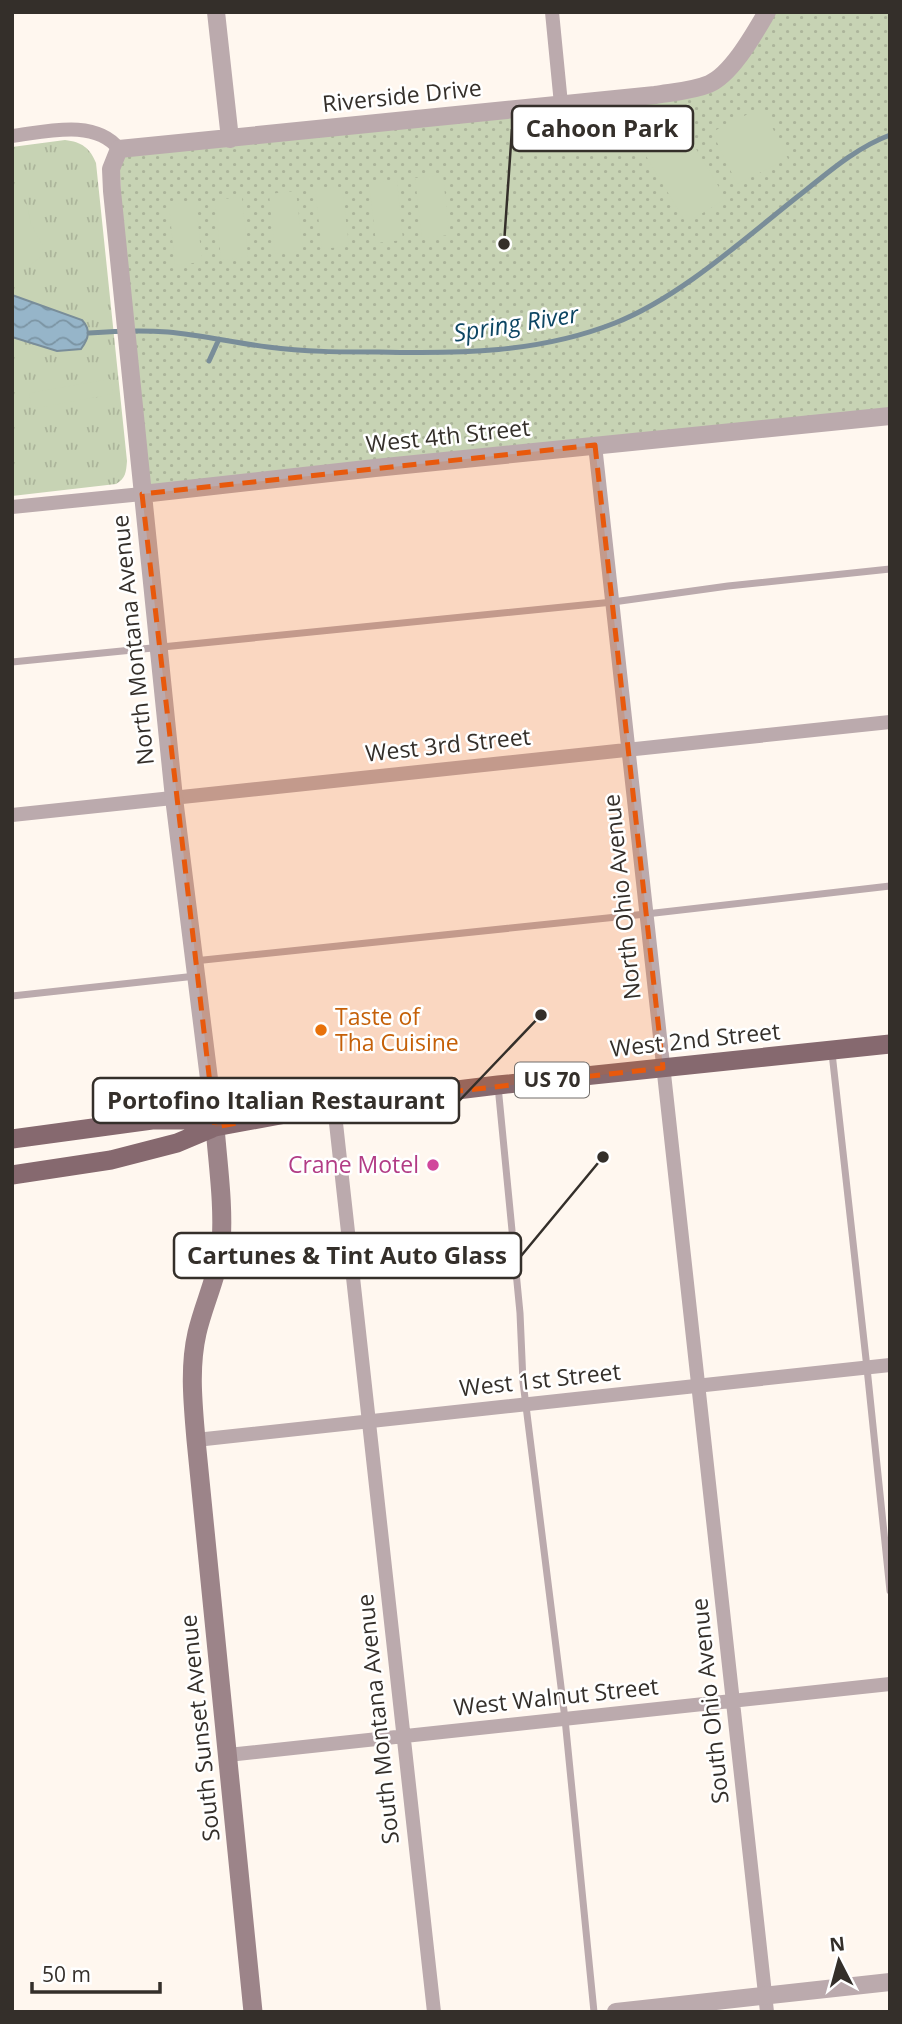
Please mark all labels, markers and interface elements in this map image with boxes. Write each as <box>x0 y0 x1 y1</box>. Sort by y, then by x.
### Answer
street label: Riverside Drive <box>321 71 483 119</box>
callout: Cahoon Park <box>512 106 693 151</box>
text: Cahoon Park <box>526 111 678 144</box>
water label: Spring River <box>451 296 582 349</box>
street label: West 4th Street <box>364 410 532 460</box>
street label: North Montana Avenue <box>103 513 161 767</box>
street label: West 3rd Street <box>364 719 532 769</box>
street label: North Ohio Avenue <box>594 793 648 1001</box>
place label: Taste of Tha Cuisine <box>335 1000 459 1058</box>
street label: West 2nd Street <box>608 1014 782 1064</box>
marker: Taste of Tha Cuisine <box>313 1022 329 1038</box>
road number: US 70 <box>515 1062 589 1098</box>
callout: Portofino Italian Restaurant <box>93 1078 459 1123</box>
text: Portofino Italian Restaurant <box>107 1083 445 1116</box>
place label: Crane Motel <box>288 1148 419 1180</box>
marker: Crane Motel <box>425 1157 441 1173</box>
callout: Cartunes & Tint Auto Glass <box>174 1233 521 1278</box>
text: Cartunes & Tint Auto Glass <box>187 1238 507 1271</box>
street label: West 1st Street <box>458 1355 622 1403</box>
street label: South Montana Avenue <box>348 1592 406 1846</box>
street label: South Ohio Avenue <box>682 1597 736 1805</box>
street label: South Sunset Avenue <box>171 1613 227 1843</box>
street label: West Walnut Street <box>452 1669 660 1723</box>
north arrow <box>804 1926 874 1996</box>
text: N <box>828 1930 846 1958</box>
scale bar <box>32 1951 159 1995</box>
text: 50 m <box>42 1960 91 1988</box>

